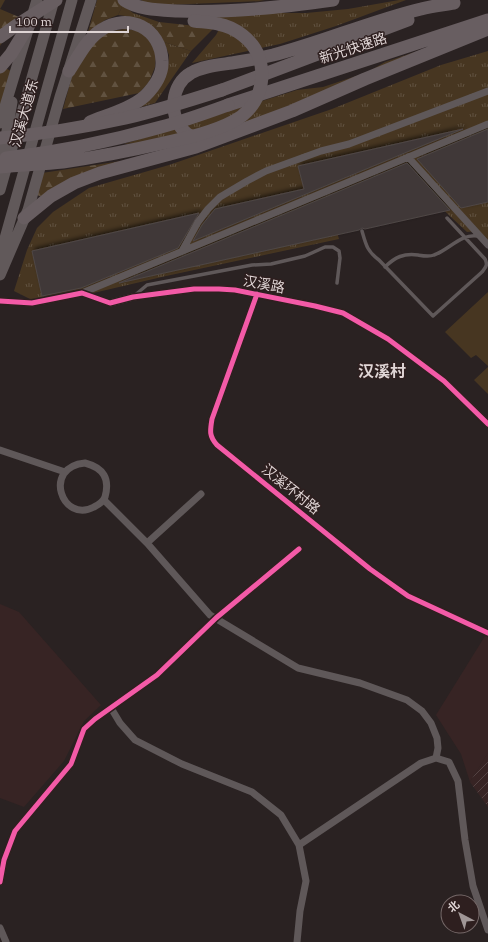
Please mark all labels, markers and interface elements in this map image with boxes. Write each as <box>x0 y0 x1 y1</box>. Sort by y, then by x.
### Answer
scale bar <box>10 8 128 34</box>
text: 100 m <box>16 14 52 29</box>
street label: 新光快速路 <box>317 29 389 67</box>
street label: 汉溪大道东 <box>6 77 42 149</box>
street label: 汉溪路 <box>242 271 286 297</box>
district label: 汉溪村 <box>358 361 406 381</box>
street label: 汉溪环村路 <box>258 460 324 518</box>
north arrow <box>440 894 480 934</box>
text: 北 <box>445 898 462 915</box>

